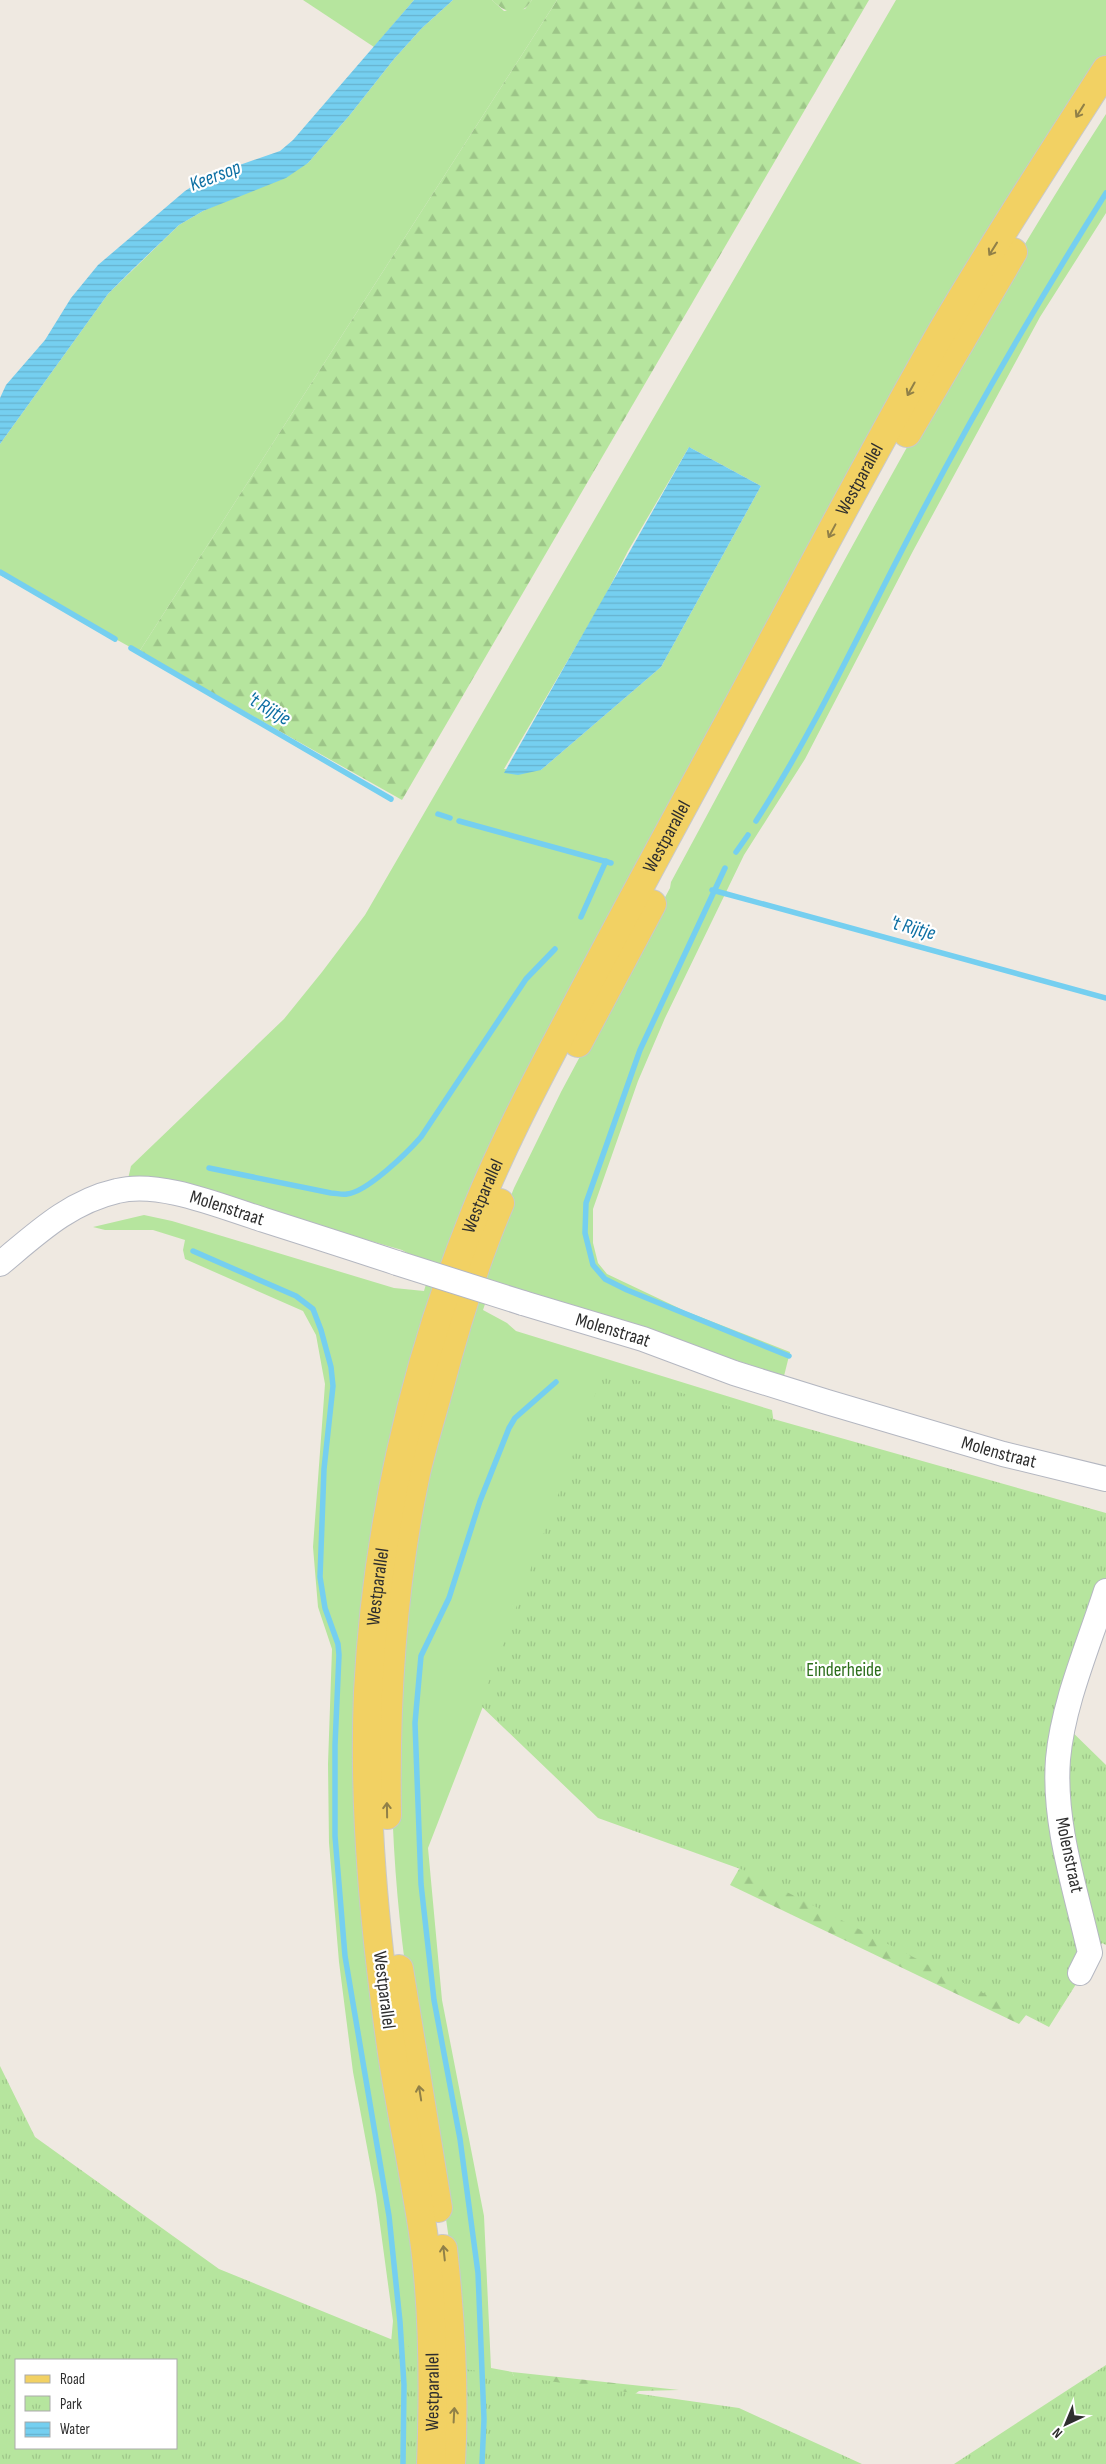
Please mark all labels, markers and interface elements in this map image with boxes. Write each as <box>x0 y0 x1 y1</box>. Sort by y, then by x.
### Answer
one-way arrow <box>1074 104 1085 118</box>
water label: Keersop <box>186 155 244 197</box>
one-way arrow <box>988 241 998 255</box>
one-way arrow <box>905 381 915 395</box>
street label: Westparallel <box>831 439 888 519</box>
one-way arrow <box>827 523 837 538</box>
water label: 't Rijtje <box>243 687 295 731</box>
street label: Westparallel <box>638 797 696 876</box>
water label: 't Rijtje <box>888 911 938 946</box>
street label: Westparallel <box>457 1155 508 1236</box>
street label: Molenstraat <box>187 1185 267 1231</box>
street label: Molenstraat <box>573 1308 654 1352</box>
street label: Molenstraat <box>959 1431 1039 1473</box>
street label: Westparallel <box>361 1546 394 1627</box>
park label: Einderheide <box>806 1659 882 1682</box>
one-way arrow <box>382 1802 392 1818</box>
street label: Molenstraat <box>1050 1815 1088 1895</box>
street label: Westparallel <box>368 1950 400 2030</box>
one-way arrow <box>414 2085 424 2101</box>
one-way arrow <box>439 2246 449 2262</box>
street label: Westparallel <box>421 2353 444 2431</box>
legend <box>15 2359 178 2449</box>
text: Road <box>60 2370 85 2389</box>
text: Park <box>60 2395 82 2414</box>
north arrow <box>1041 2399 1091 2449</box>
one-way arrow <box>449 2408 458 2424</box>
text: Water <box>60 2420 91 2439</box>
text: N <box>1049 2424 1066 2442</box>

